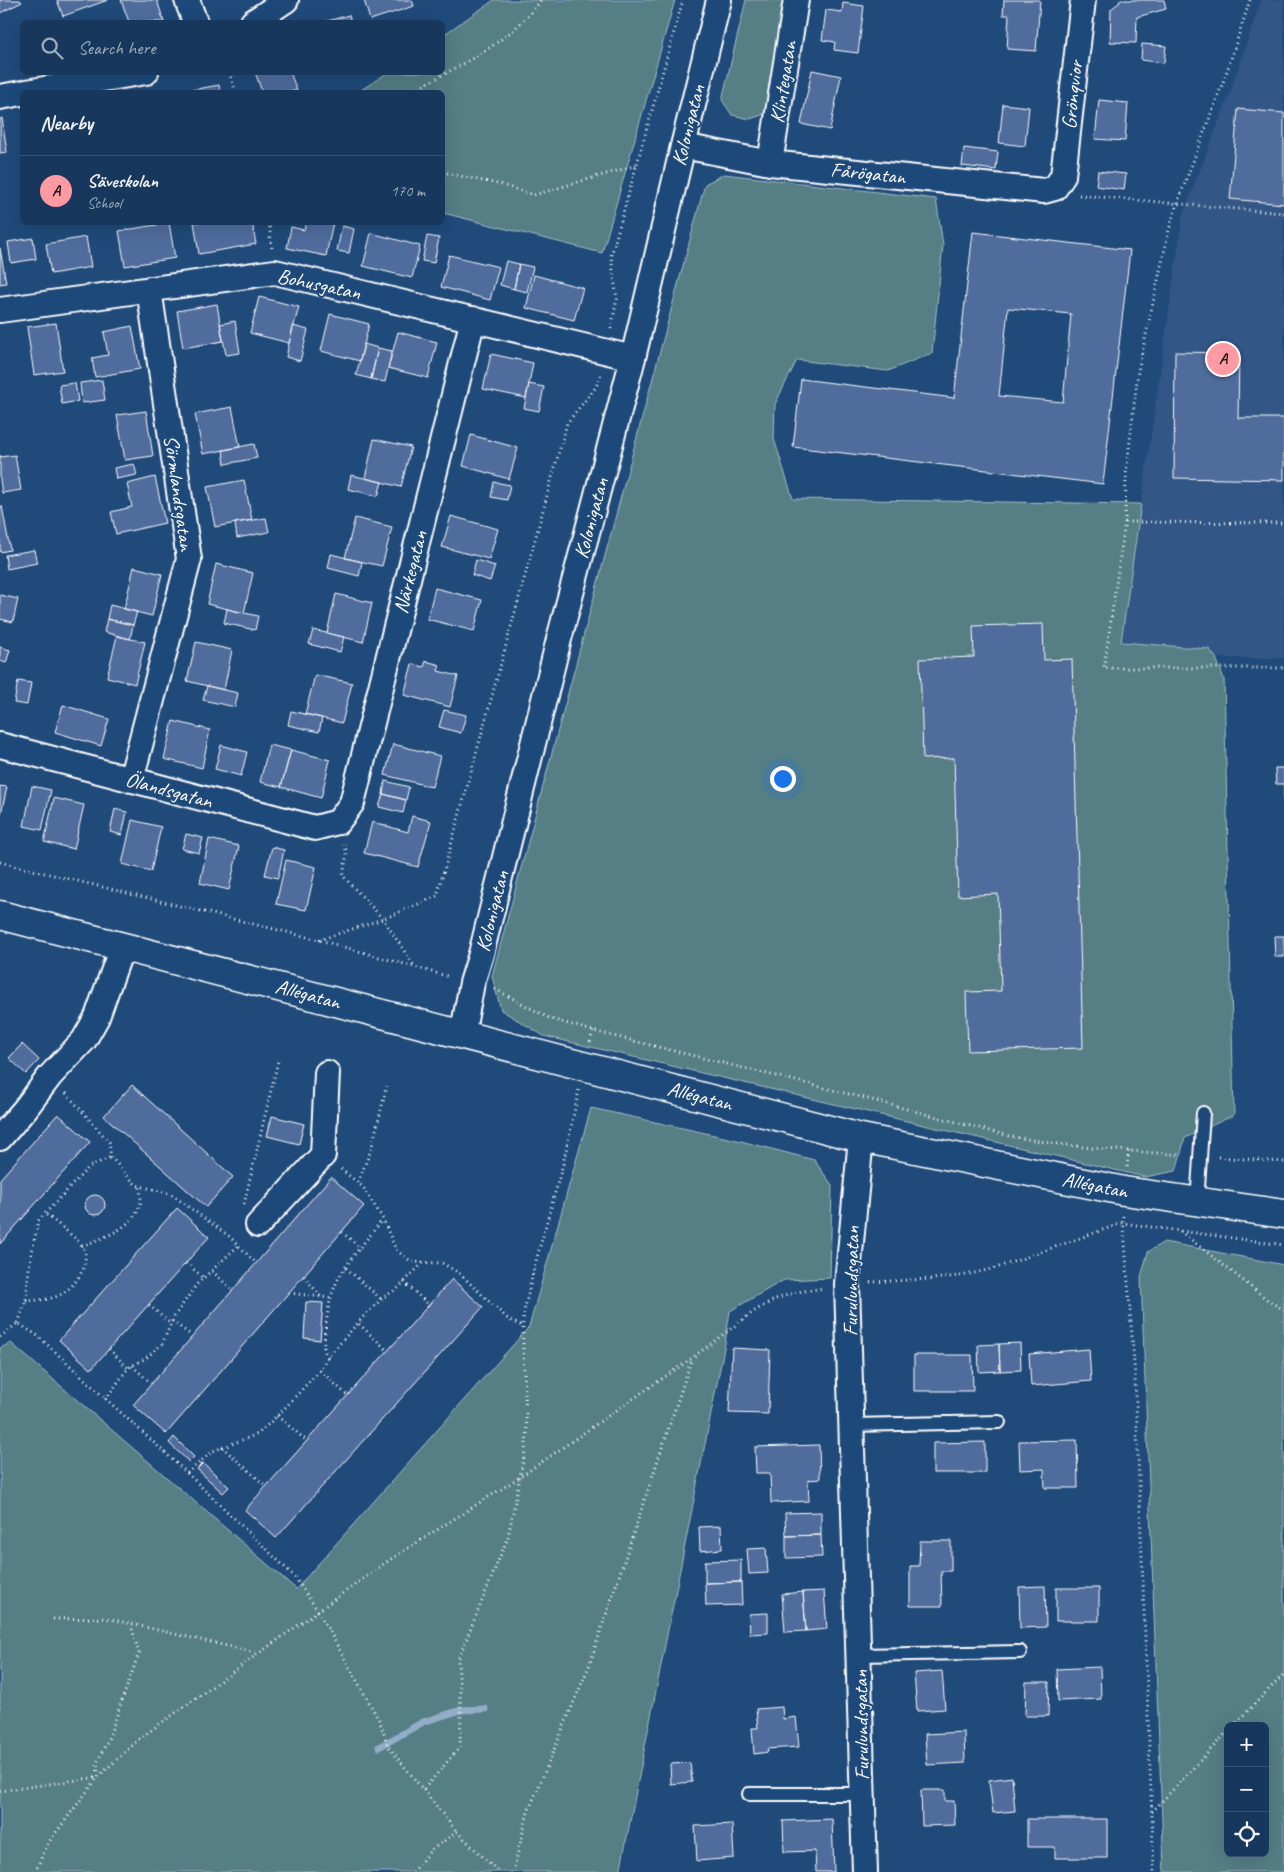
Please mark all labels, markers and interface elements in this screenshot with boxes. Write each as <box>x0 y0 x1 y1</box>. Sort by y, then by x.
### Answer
search box <box>20 20 445 75</box>
icon: search <box>38 34 66 62</box>
text: Search here <box>78 36 155 60</box>
street label: Klintegatan <box>764 37 803 125</box>
street label: Grönqvior <box>1055 57 1089 130</box>
street label: Kolonigatan <box>665 81 711 168</box>
text: Nearby <box>40 110 93 136</box>
street label: Fårögatan <box>829 156 908 190</box>
text: Säveskolan <box>87 169 158 193</box>
text: A <box>52 181 60 201</box>
text: 170 m <box>391 181 425 201</box>
text: School <box>87 193 121 213</box>
street label: Bohusgatan <box>275 262 364 306</box>
pin: A <box>1207 340 1239 378</box>
street label: Sörmlandsgatan <box>158 433 200 554</box>
street label: Kolonigatan <box>568 474 614 561</box>
street label: Närkegatan <box>387 527 433 616</box>
street label: Ölandsgatan <box>123 766 216 814</box>
your location <box>770 766 796 792</box>
street label: Kolonigatan <box>469 867 515 954</box>
street label: Allégatan <box>273 973 345 1015</box>
street label: Allégatan <box>665 1075 737 1117</box>
street label: Allégatan <box>1060 1166 1131 1204</box>
street label: Furulundsgatan <box>837 1225 865 1336</box>
street label: Furulundsgatan <box>847 1669 875 1780</box>
map controls <box>1224 1722 1269 1857</box>
button: + <box>1224 1722 1269 1767</box>
button: − <box>1224 1767 1269 1812</box>
button: locate <box>1224 1812 1269 1857</box>

